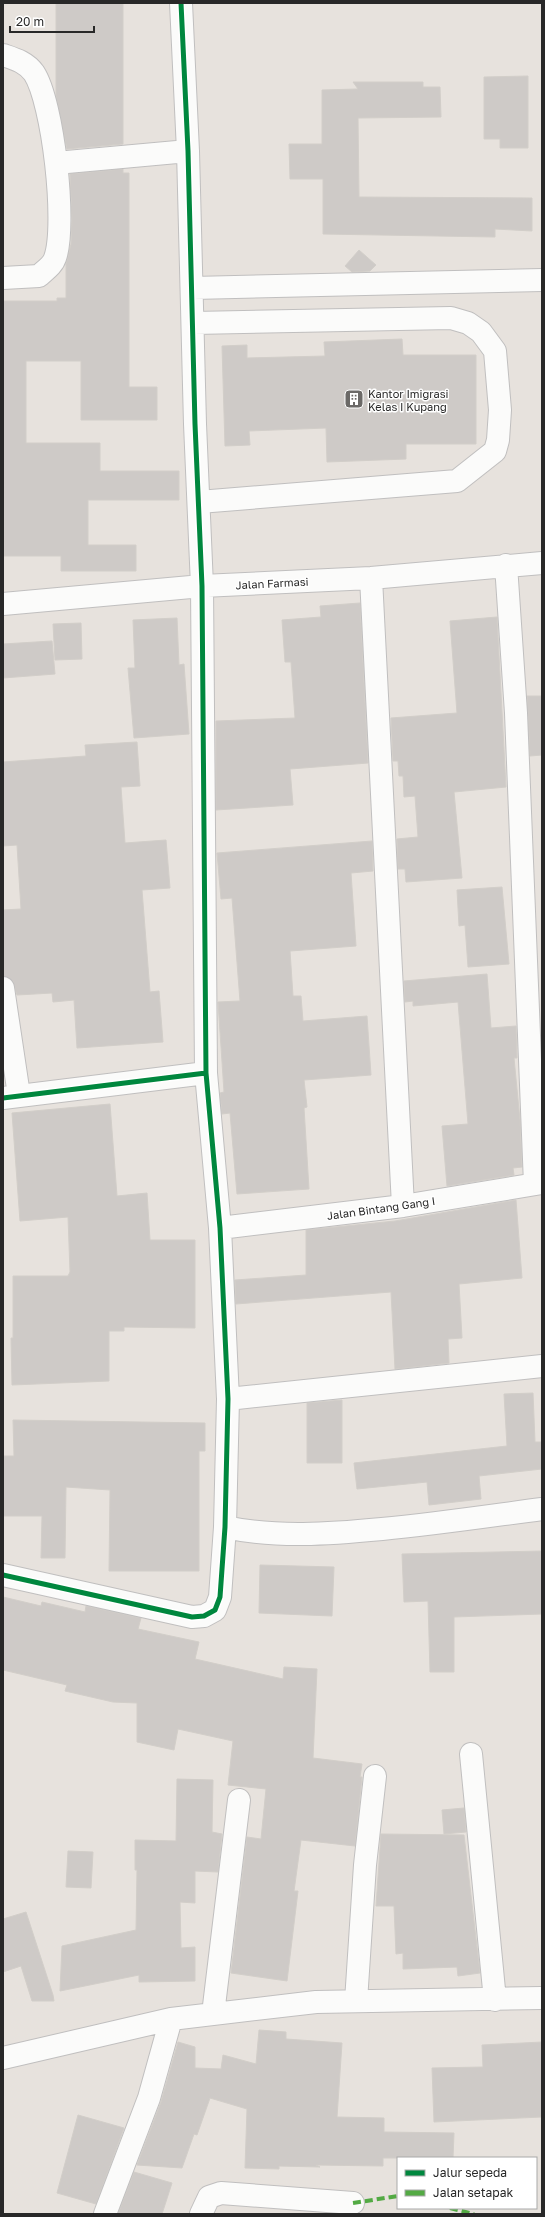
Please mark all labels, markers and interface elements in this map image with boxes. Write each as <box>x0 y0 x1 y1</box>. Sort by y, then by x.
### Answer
scale bar <box>10 8 94 34</box>
text: 20 m <box>16 14 44 29</box>
place label: Kantor Imigrasi Kelas I Kupang <box>368 387 449 413</box>
building icon: Kantor Imigrasi Kelas I Kupang <box>343 388 365 410</box>
street label: Jalan Farmasi <box>235 575 309 591</box>
street label: Jalan Bintang Gang I <box>326 1194 436 1222</box>
legend <box>397 2157 537 2209</box>
text: Jalur sepeda <box>433 2165 507 2180</box>
text: Jalan setapak <box>433 2185 514 2200</box>

